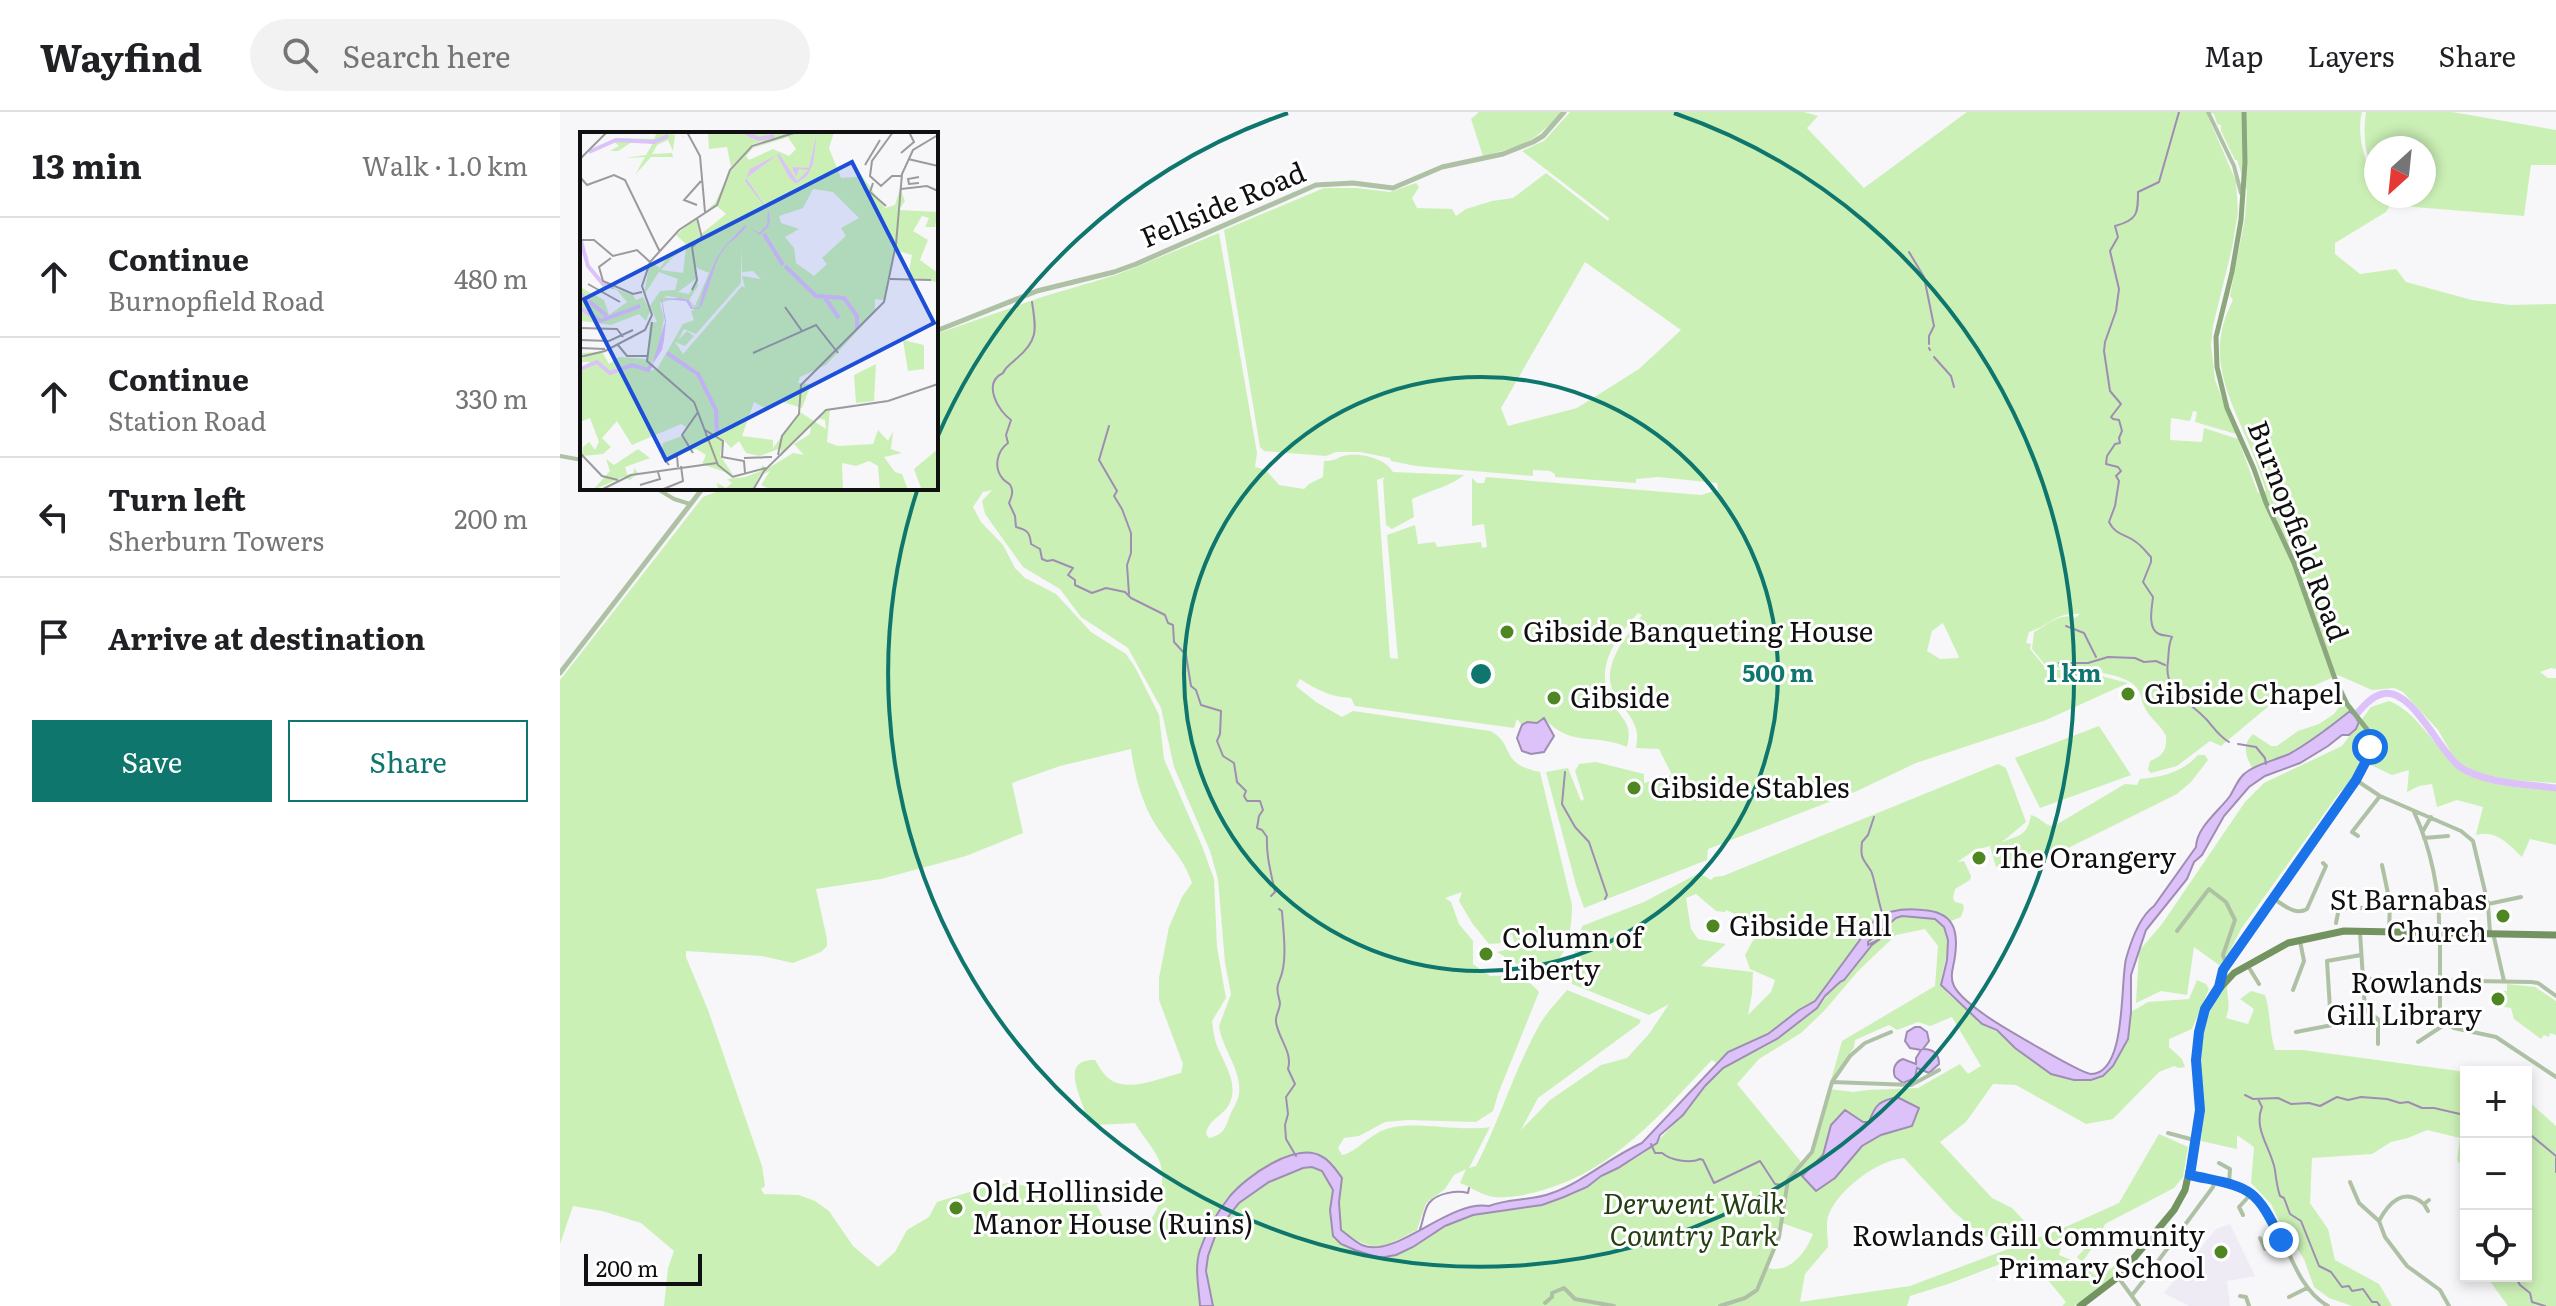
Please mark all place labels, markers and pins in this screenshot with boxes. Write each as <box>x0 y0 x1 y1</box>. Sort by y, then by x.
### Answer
place label: Gibside Banqueting House <box>1523 609 1873 651</box>
marker: Gibside Banqueting House <box>1498 623 1516 641</box>
centre of rings <box>1467 660 1495 688</box>
place label: Gibside Chapel <box>2144 671 2343 713</box>
place label: Gibside <box>1570 675 1670 717</box>
marker: Gibside Chapel <box>2119 685 2137 703</box>
marker: Gibside <box>1545 689 1563 707</box>
place label: Gibside Stables <box>1650 765 1850 807</box>
marker: Gibside Stables <box>1625 779 1643 797</box>
place label: The Orangery <box>1995 835 2177 877</box>
marker: The Orangery <box>1970 849 1988 867</box>
place label: St Barnabas Church <box>2330 877 2487 951</box>
place label: Gibside Hall <box>1729 903 1892 945</box>
marker: St Barnabas Church <box>2494 907 2512 925</box>
place label: Column of Liberty <box>1502 915 1645 989</box>
marker: Gibside Hall <box>1704 917 1722 935</box>
marker: Column of Liberty <box>1477 945 1495 963</box>
place label: Rowlands Gill Library <box>2327 960 2483 1034</box>
marker: Rowlands Gill Library <box>2489 990 2507 1008</box>
place label: Old Hollinside Manor House (Ruins) <box>972 1169 1253 1243</box>
marker: Old Hollinside Manor House (Ruins) <box>947 1199 965 1217</box>
place label: Rowlands Gill Community Primary School <box>1852 1213 2206 1287</box>
marker: Rowlands Gill Community Primary School <box>2212 1243 2230 1261</box>

